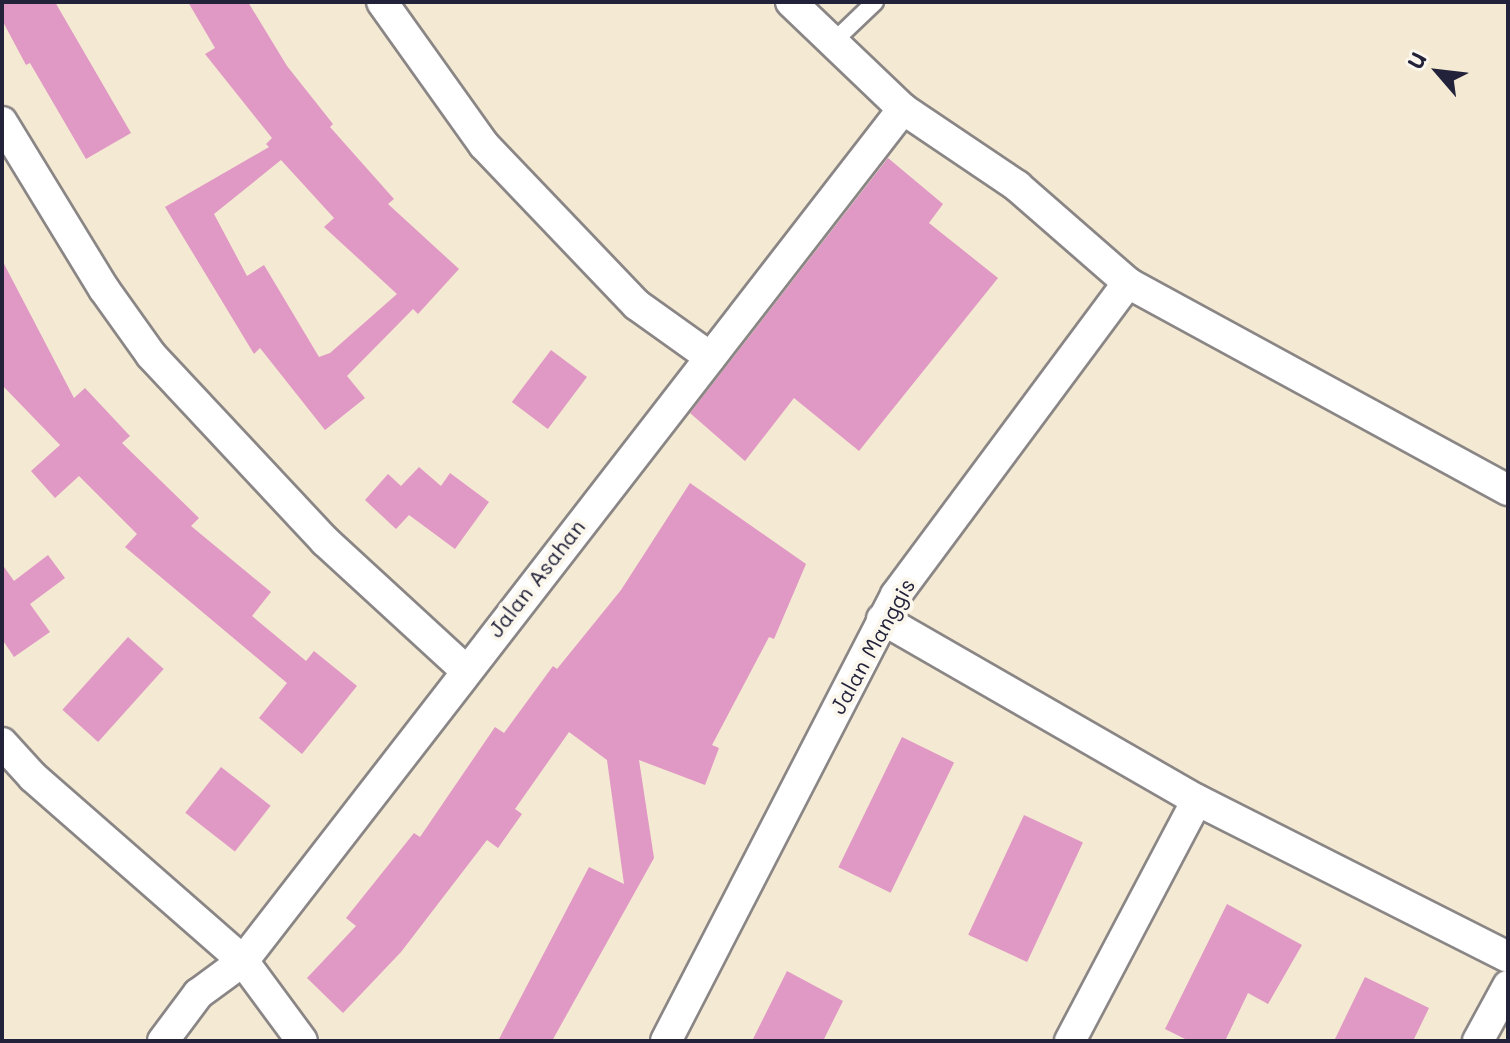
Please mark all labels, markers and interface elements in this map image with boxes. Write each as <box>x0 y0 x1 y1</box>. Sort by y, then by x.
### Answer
north arrow <box>1398 32 1478 112</box>
text: U <box>1400 47 1433 74</box>
street label: Jalan Asahan <box>482 514 590 642</box>
street label: Jalan Manggis <box>824 574 920 718</box>

